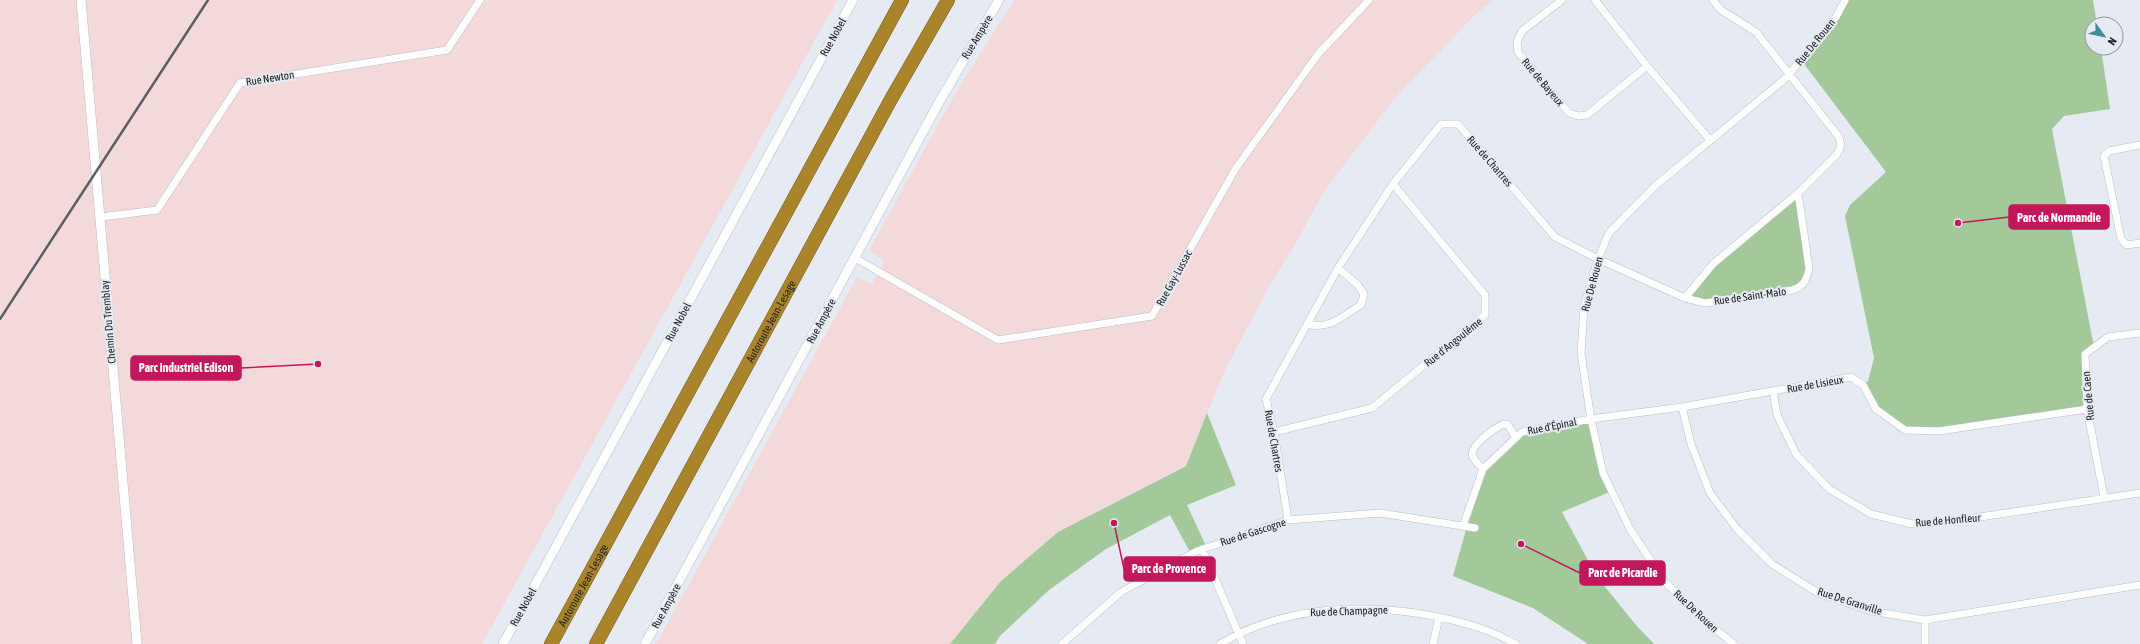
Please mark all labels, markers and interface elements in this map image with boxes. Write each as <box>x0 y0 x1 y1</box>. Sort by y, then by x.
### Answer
street label: Rue Ampère <box>959 13 995 61</box>
street label: Rue Nobel <box>818 16 848 58</box>
street label: Rue De Rouen <box>1793 16 1837 68</box>
north arrow <box>2084 16 2124 56</box>
text: N <box>2106 35 2119 47</box>
street label: Rue de Bayeux <box>1520 56 1567 109</box>
street label: Rue Newton <box>245 68 295 88</box>
street label: Rue de Chartres <box>1465 133 1515 189</box>
callout: Parc de Normandie <box>2009 205 2109 229</box>
text: Parc de Normandie <box>2017 211 2101 225</box>
street label: Rue Gay-Lussac <box>1154 247 1195 308</box>
street label: Rue De Rouen <box>1579 255 1605 313</box>
street label: Autoroute Jean-Lesage <box>744 278 798 365</box>
street label: Chemin Du Tremblay <box>98 279 118 364</box>
street label: Rue de Saint-Malo <box>1713 285 1787 307</box>
street label: Rue Ampère <box>804 297 838 345</box>
street label: Rue Nobel <box>663 301 693 343</box>
street label: Rue d'Angoulême <box>1422 315 1484 369</box>
callout: Parc industriel Edison <box>131 356 241 380</box>
text: Parc industriel Edison <box>139 361 233 375</box>
street label: Rue de Caen <box>2080 371 2096 421</box>
street label: Rue de Lisieux <box>1786 373 1845 395</box>
street label: Rue de Chartres <box>1263 409 1285 473</box>
street label: Rue d'Épinal <box>1526 415 1578 437</box>
street label: Rue de Honfleur <box>1915 511 1982 529</box>
street label: Rue de Gascogne <box>1219 516 1287 548</box>
street label: Autoroute Jean-Lesage <box>556 542 610 628</box>
callout: Parc de Provence <box>1124 557 1215 581</box>
callout: Parc de Picardie <box>1580 561 1665 585</box>
text: Parc de Provence <box>1132 562 1207 576</box>
text: Parc de Picardie <box>1588 566 1658 580</box>
street label: Rue Ampère <box>649 582 683 630</box>
street label: Rue De Granville <box>1816 585 1884 617</box>
street label: Rue Nobel <box>508 586 538 628</box>
street label: Rue De Rouen <box>1671 587 1721 635</box>
street label: Rue de Champagne <box>1310 604 1388 618</box>

